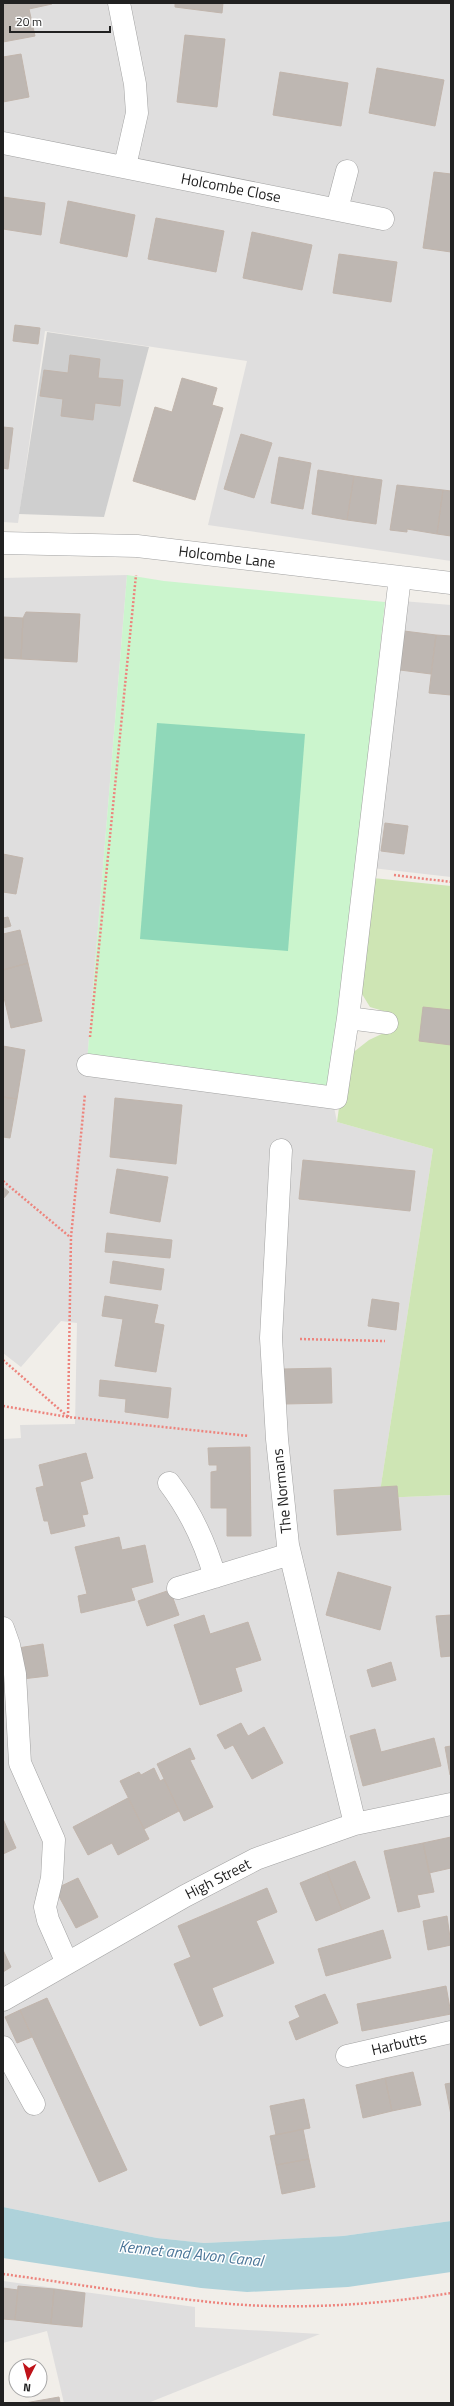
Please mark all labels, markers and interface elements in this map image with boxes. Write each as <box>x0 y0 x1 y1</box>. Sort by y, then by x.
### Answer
scale bar <box>10 8 110 34</box>
text: 20 m <box>16 12 42 31</box>
street label: Holcombe Close <box>179 167 283 208</box>
street label: Holcombe Lane <box>177 539 277 574</box>
street label: The Normans <box>266 1448 297 1535</box>
street label: High Street <box>181 1852 255 1905</box>
street label: Harbutts <box>369 2026 429 2061</box>
water label: Kennet and Avon Canal <box>118 2233 266 2273</box>
north arrow <box>8 2358 48 2398</box>
text: N <box>22 2380 32 2396</box>

